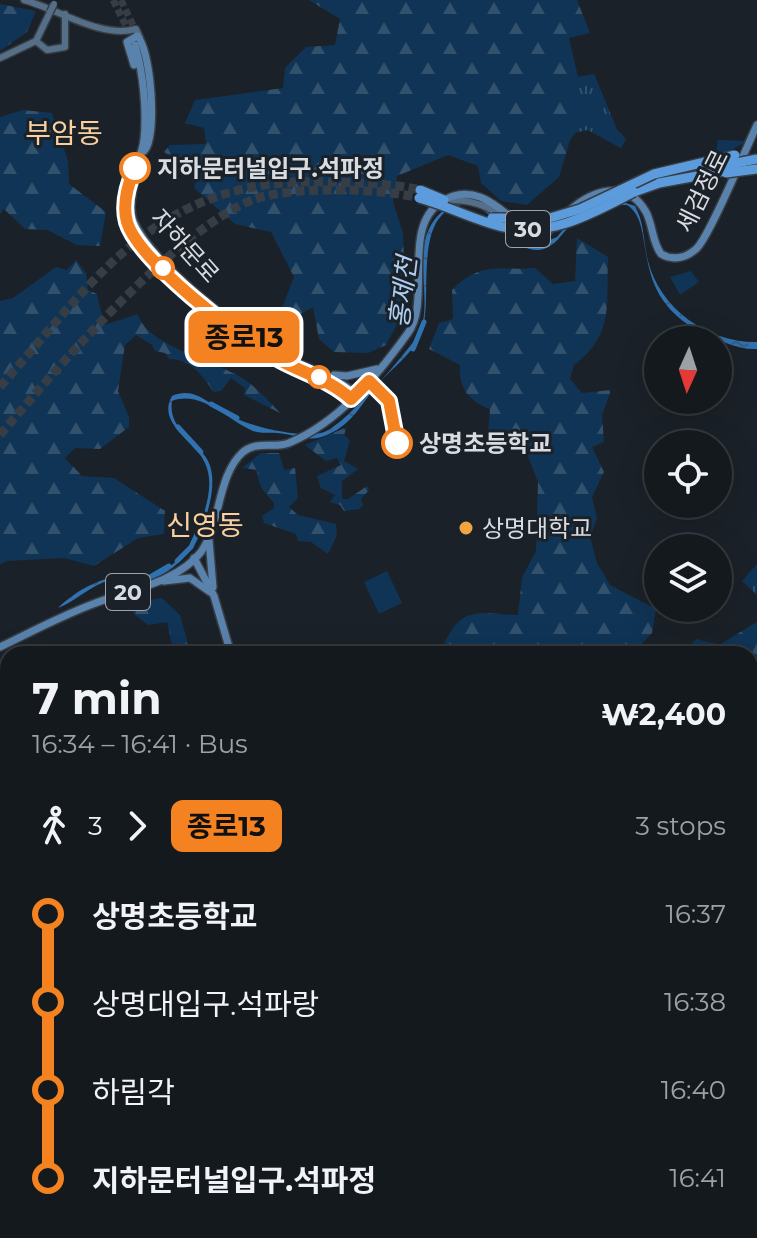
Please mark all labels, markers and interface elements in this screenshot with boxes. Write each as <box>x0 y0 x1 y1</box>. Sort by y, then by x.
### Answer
district label: 부암동 <box>25 116 103 150</box>
street label: 세검정로 <box>670 145 734 237</box>
marker: 지하문터널입구.석파정 <box>120 153 150 183</box>
place label: 지하문터널입구.석파정 <box>157 154 384 183</box>
street label: 자하문로 <box>145 203 225 289</box>
road number: 30 <box>506 211 550 247</box>
water label: 홍제천 <box>383 251 424 330</box>
unlabelled marker <box>152 257 174 279</box>
line badge: 종로13 <box>188 311 300 363</box>
text: 종로13 <box>204 320 284 354</box>
north arrow <box>644 326 732 414</box>
map controls <box>644 326 732 622</box>
unlabelled marker <box>308 366 330 388</box>
marker: 상명초등학교 <box>382 428 412 458</box>
place label: 상명초등학교 <box>419 429 551 458</box>
button: locate <box>644 430 732 518</box>
district label: 신영동 <box>166 508 244 542</box>
place label: 상명대학교 <box>482 514 592 543</box>
marker: 상명대학교 <box>457 519 475 537</box>
button: layers <box>644 534 732 622</box>
road number: 20 <box>106 574 150 610</box>
text: 7 min <box>32 671 162 725</box>
text: ₩2,400 <box>602 696 726 733</box>
text: 16:34 – 16:41 · Bus <box>32 728 248 760</box>
icon: walk <box>32 804 76 848</box>
icon: forward <box>115 804 159 848</box>
text: 종로13 <box>187 809 266 843</box>
text: 3 <box>88 810 103 842</box>
text: 3 stops <box>635 810 726 842</box>
text: 상명초등학교 <box>92 898 258 935</box>
text: 16:37 <box>666 898 726 930</box>
text: 상명대입구.석파랑 <box>92 986 319 1023</box>
text: 16:38 <box>664 986 726 1018</box>
text: 하림각 <box>92 1074 175 1111</box>
text: 16:40 <box>661 1074 726 1106</box>
text: 지하문터널입구.석파정 <box>92 1162 376 1199</box>
text: 16:41 <box>669 1162 726 1194</box>

